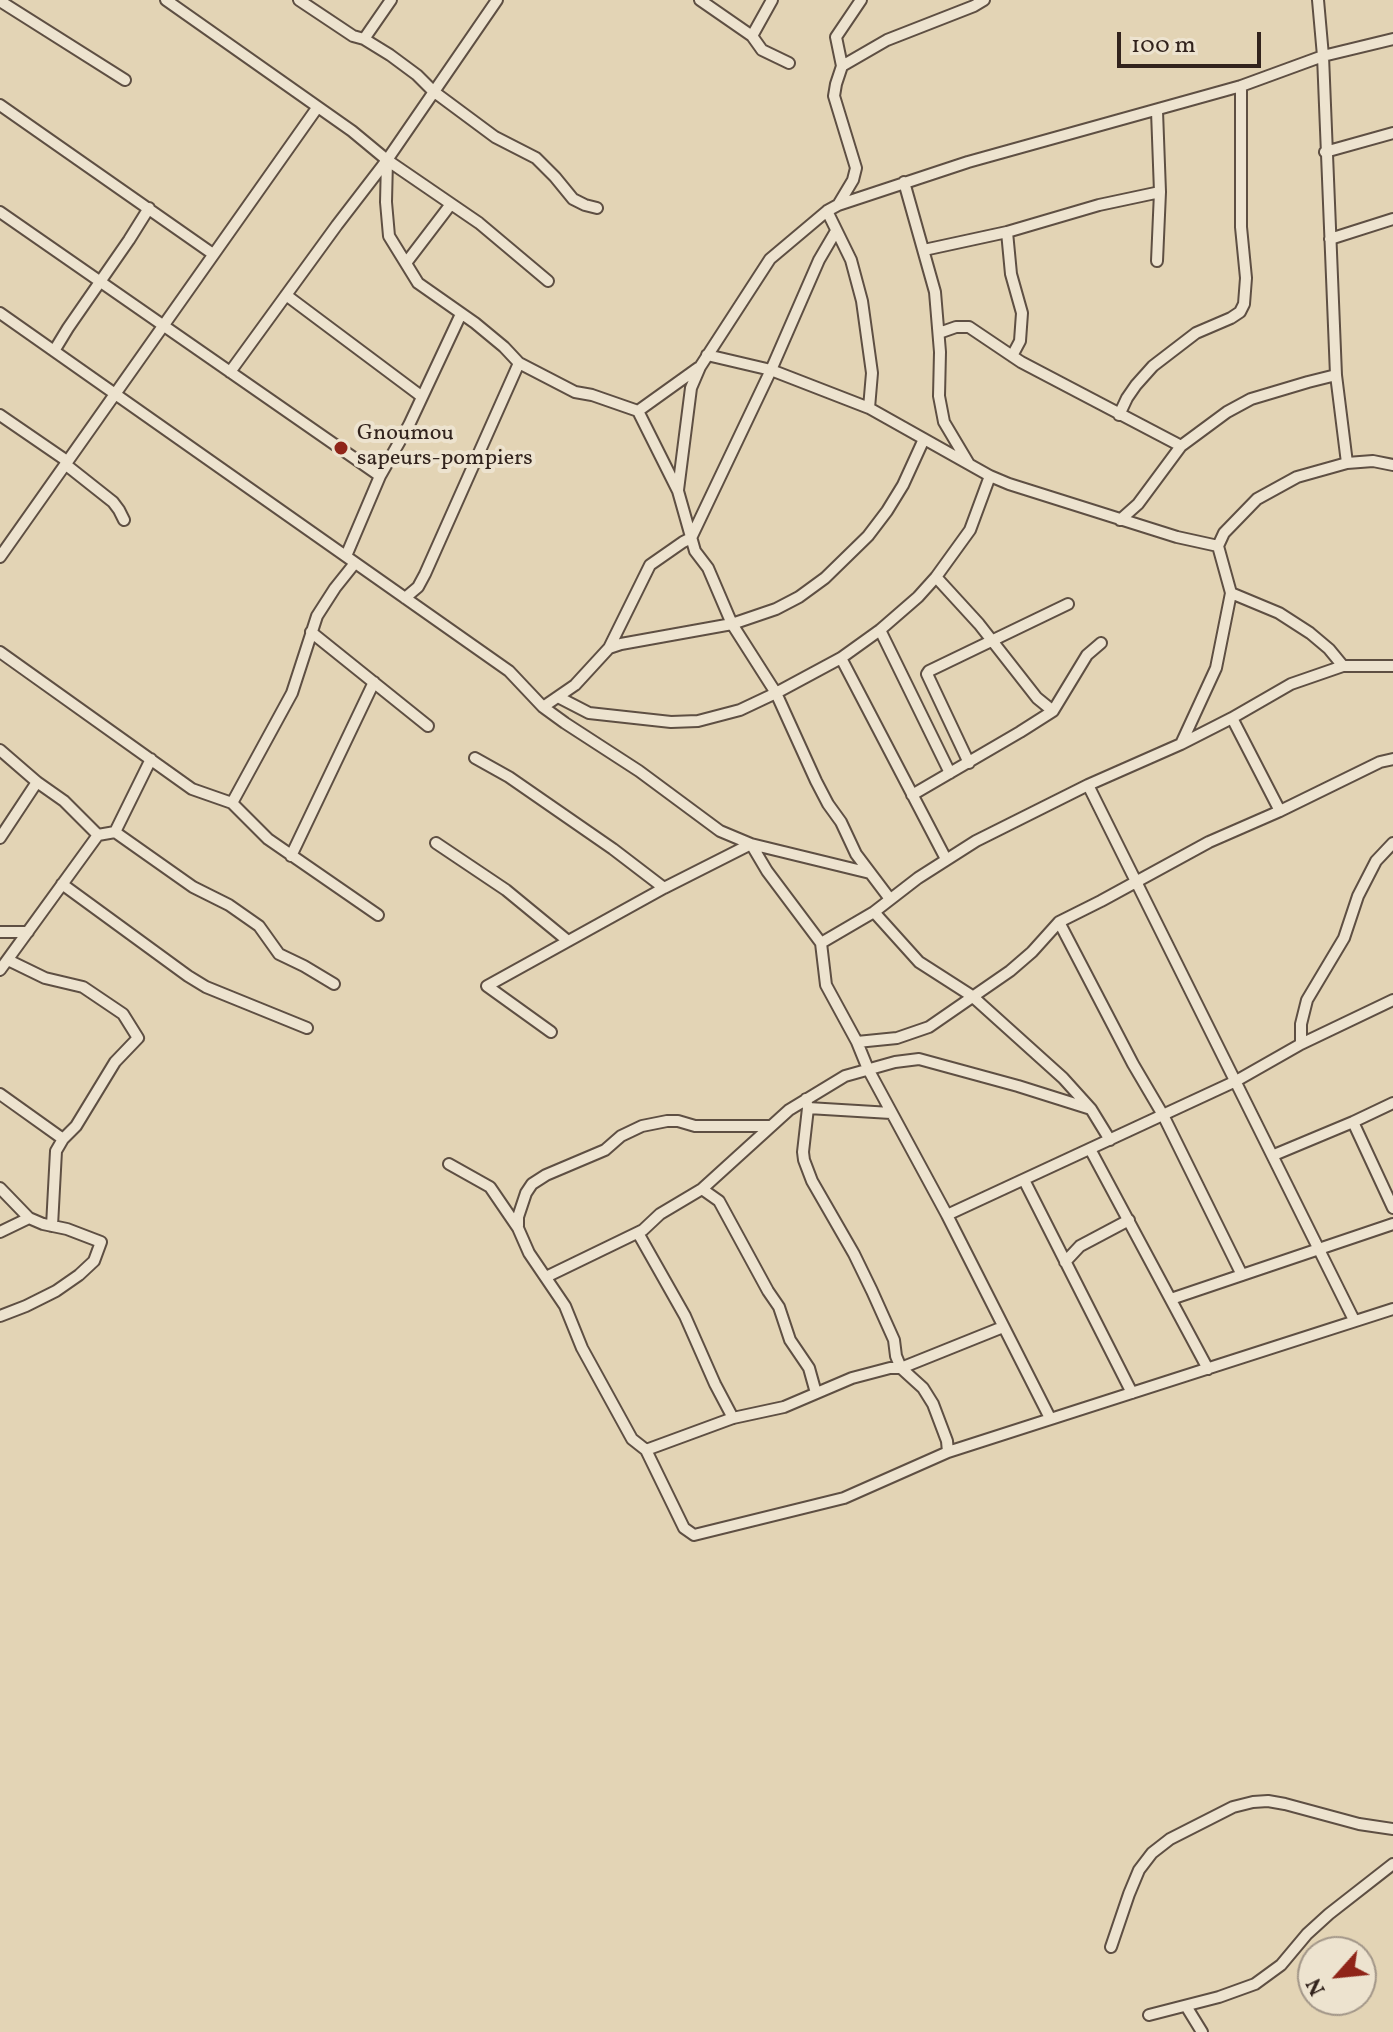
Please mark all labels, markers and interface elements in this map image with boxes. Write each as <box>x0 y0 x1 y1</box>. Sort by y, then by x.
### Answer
scale bar <box>1121 16 1265 66</box>
text: 100 m <box>1131 29 1196 63</box>
place label: Gnoumou sapeurs-pompiers <box>357 422 533 474</box>
marker: Gnoumou sapeurs-pompiers <box>332 439 350 457</box>
north arrow <box>1297 1936 1377 2016</box>
text: N <box>1300 1972 1334 2000</box>

